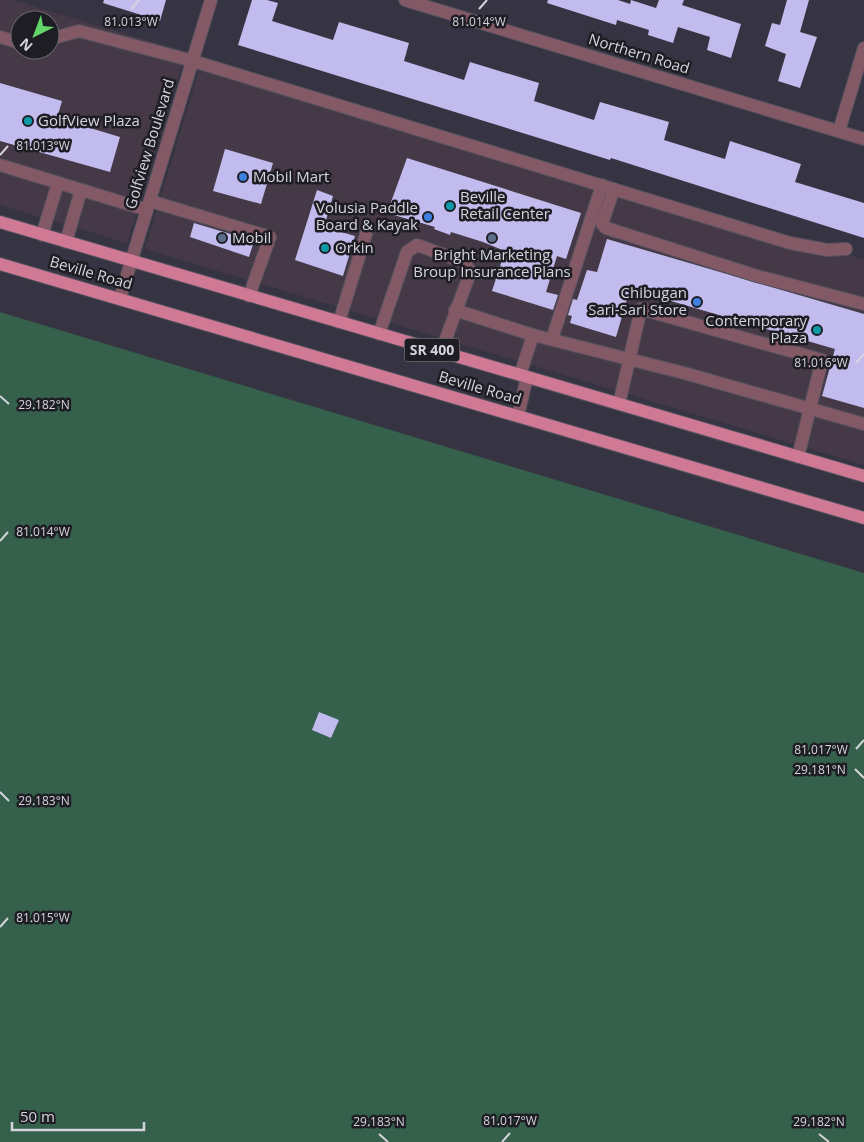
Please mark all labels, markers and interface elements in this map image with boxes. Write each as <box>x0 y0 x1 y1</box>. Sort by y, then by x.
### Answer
north arrow <box>10 10 60 60</box>
text: 81.013°W <box>104 13 158 30</box>
text: 81.014°W <box>452 13 506 30</box>
street label: Northern Road <box>586 28 692 78</box>
text: N <box>15 34 37 56</box>
street label: Golfview Boulevard <box>120 76 178 211</box>
place label: GolfView Plaza <box>38 110 140 130</box>
marker: GolfView Plaza <box>22 115 34 127</box>
text: 81.013°W <box>16 137 70 154</box>
place label: Mobil Mart <box>253 166 329 186</box>
marker: Mobil Mart <box>237 171 249 183</box>
place label: Beville Retail Center <box>460 186 550 223</box>
place label: Volusia Paddle Board & Kayak <box>316 197 418 234</box>
marker: Beville Retail Center <box>444 200 456 212</box>
marker: Volusia Paddle Board & Kayak <box>422 211 434 223</box>
place label: Mobil <box>232 227 271 247</box>
marker: Mobil <box>216 232 228 244</box>
marker: Bright Marketing Broup Insurance Plans <box>486 232 498 244</box>
place label: Orkin <box>335 237 374 257</box>
marker: Orkin <box>319 242 331 254</box>
place label: Bright Marketing Broup Insurance Plans <box>413 244 571 281</box>
street label: Beville Road <box>48 251 135 293</box>
place label: Chibugan Sari-Sari Store <box>588 282 687 319</box>
marker: Chibugan Sari-Sari Store <box>691 296 703 308</box>
place label: Contemporary Plaza <box>705 310 807 347</box>
marker: Contemporary Plaza <box>811 324 823 336</box>
road number: SR 400 <box>404 338 460 362</box>
text: 81.016°W <box>794 354 848 371</box>
street label: Beville Road <box>437 366 524 408</box>
text: 29.182°N <box>18 396 70 413</box>
text: 81.014°W <box>16 523 70 540</box>
text: 81.017°W <box>794 741 848 758</box>
text: 29.181°N <box>794 761 846 778</box>
text: 29.183°N <box>18 792 70 809</box>
text: 81.015°W <box>16 909 70 926</box>
scale bar <box>12 1100 145 1132</box>
text: 50 m <box>20 1106 55 1126</box>
text: 81.017°W <box>483 1112 537 1129</box>
text: 29.183°N <box>353 1113 405 1130</box>
text: 29.182°N <box>793 1113 845 1130</box>

